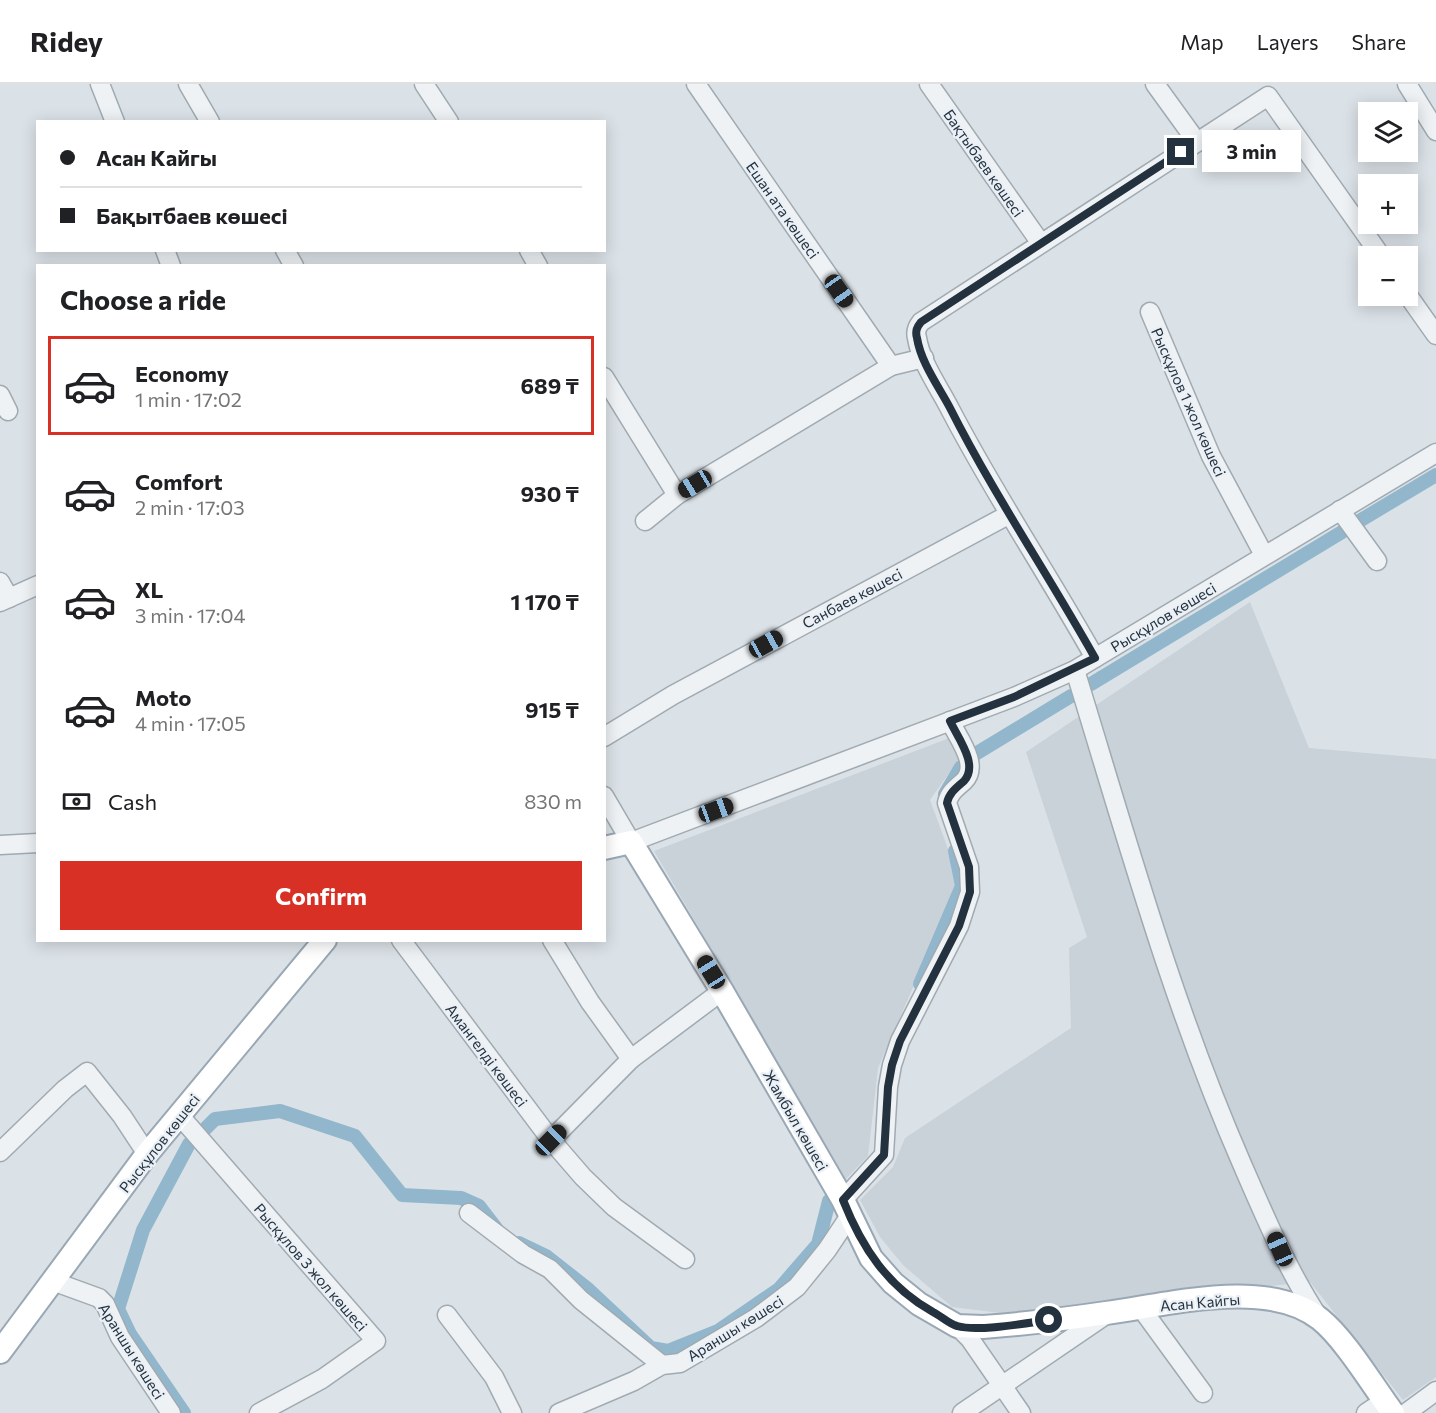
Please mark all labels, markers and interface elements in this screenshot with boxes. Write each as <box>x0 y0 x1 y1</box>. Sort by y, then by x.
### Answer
text: Ridey <box>30 24 103 58</box>
text: Map <box>1180 29 1224 54</box>
text: Layers <box>1257 29 1319 54</box>
text: Share <box>1352 29 1406 54</box>
map controls <box>1358 102 1418 306</box>
button: layers <box>1358 102 1418 162</box>
street label: Бақтыбаев көшесі <box>940 106 1028 220</box>
callout: 3 min <box>1202 131 1301 173</box>
route end <box>1167 138 1194 165</box>
text: 3 min <box>1226 139 1277 163</box>
text: Асан Кайгы <box>96 144 217 171</box>
street label: Ешан ата көшесі <box>743 158 823 262</box>
button: + <box>1358 174 1418 234</box>
text: Бақытбаев көшесі <box>96 202 288 229</box>
button: − <box>1358 246 1418 306</box>
car <box>821 271 857 311</box>
text: Choose a ride <box>60 283 226 316</box>
street label: Рысқұлов 1 жол көшесі <box>1148 325 1230 479</box>
icon: car <box>63 359 117 413</box>
text: Economy <box>135 360 229 387</box>
text: 689 ₸ <box>521 372 579 399</box>
text: 1 min · 17:02 <box>135 387 242 411</box>
icon: car <box>63 467 117 521</box>
car <box>675 467 715 501</box>
text: Comfort <box>135 468 223 495</box>
text: 930 ₸ <box>520 480 579 507</box>
text: 2 min · 17:03 <box>135 495 245 519</box>
street label: Санбаев көшесі <box>799 564 905 632</box>
icon: car <box>63 575 117 629</box>
text: XL <box>135 576 163 603</box>
street label: Рысқұлов көшесі <box>1107 578 1219 656</box>
text: 1 170 ₸ <box>511 588 579 615</box>
text: 3 min · 17:04 <box>135 603 246 627</box>
car <box>746 627 786 661</box>
icon: car <box>63 683 117 737</box>
text: Moto <box>135 684 191 711</box>
text: 915 ₸ <box>525 696 579 723</box>
text: 4 min · 17:05 <box>135 711 246 735</box>
icon: cash <box>60 785 93 818</box>
text: Cash <box>108 788 157 815</box>
text: 830 m <box>524 789 582 813</box>
car <box>696 795 736 825</box>
button: Confirm <box>60 861 582 930</box>
car <box>694 952 728 992</box>
street label: Амангелді көшесі <box>442 1000 532 1110</box>
street label: Жамбыл көшесі <box>760 1066 832 1174</box>
street label: Рысқұлов көшесі <box>115 1090 203 1196</box>
car <box>532 1121 570 1159</box>
street label: Рысқұлов 3 жол көшесі <box>251 1199 371 1335</box>
car <box>1264 1229 1296 1269</box>
street label: Асан Кайгы <box>1159 1290 1241 1314</box>
street label: Араншы көшесі <box>684 1291 786 1365</box>
street label: Араншы көшесі <box>95 1300 169 1402</box>
route start <box>1035 1306 1062 1333</box>

